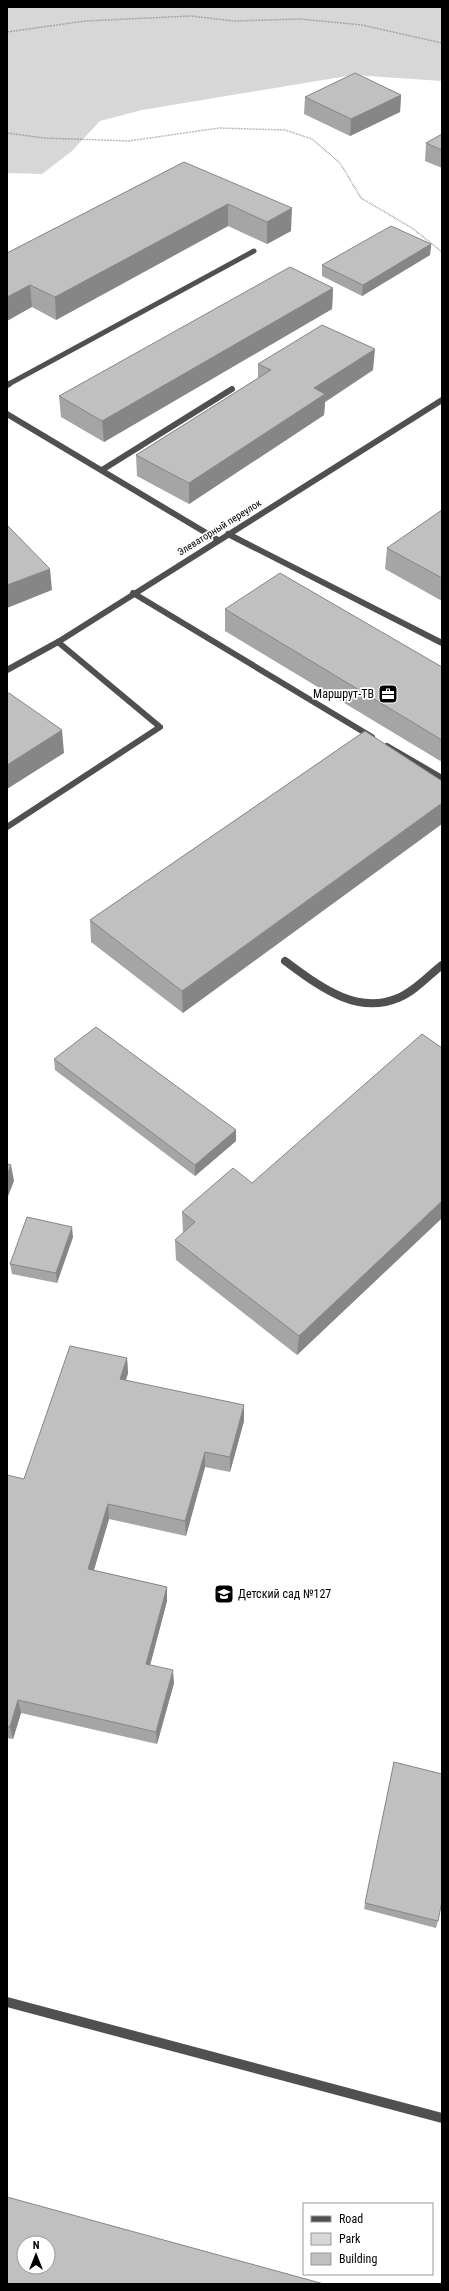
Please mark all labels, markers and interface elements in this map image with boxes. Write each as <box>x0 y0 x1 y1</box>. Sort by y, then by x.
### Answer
street label: Элеваторный переулок <box>175 497 263 558</box>
office icon: Маршрут-ТВ <box>377 683 399 705</box>
place label: Маршрут-ТВ <box>313 687 374 701</box>
school or university icon: Детский сад №127 <box>213 1583 235 1605</box>
place label: Детский сад №127 <box>238 1587 331 1601</box>
legend <box>303 2203 433 2275</box>
text: Road <box>339 2212 363 2226</box>
text: Park <box>339 2232 361 2246</box>
north arrow <box>16 2235 56 2275</box>
text: N <box>33 2239 40 2252</box>
text: Building <box>339 2252 377 2266</box>

